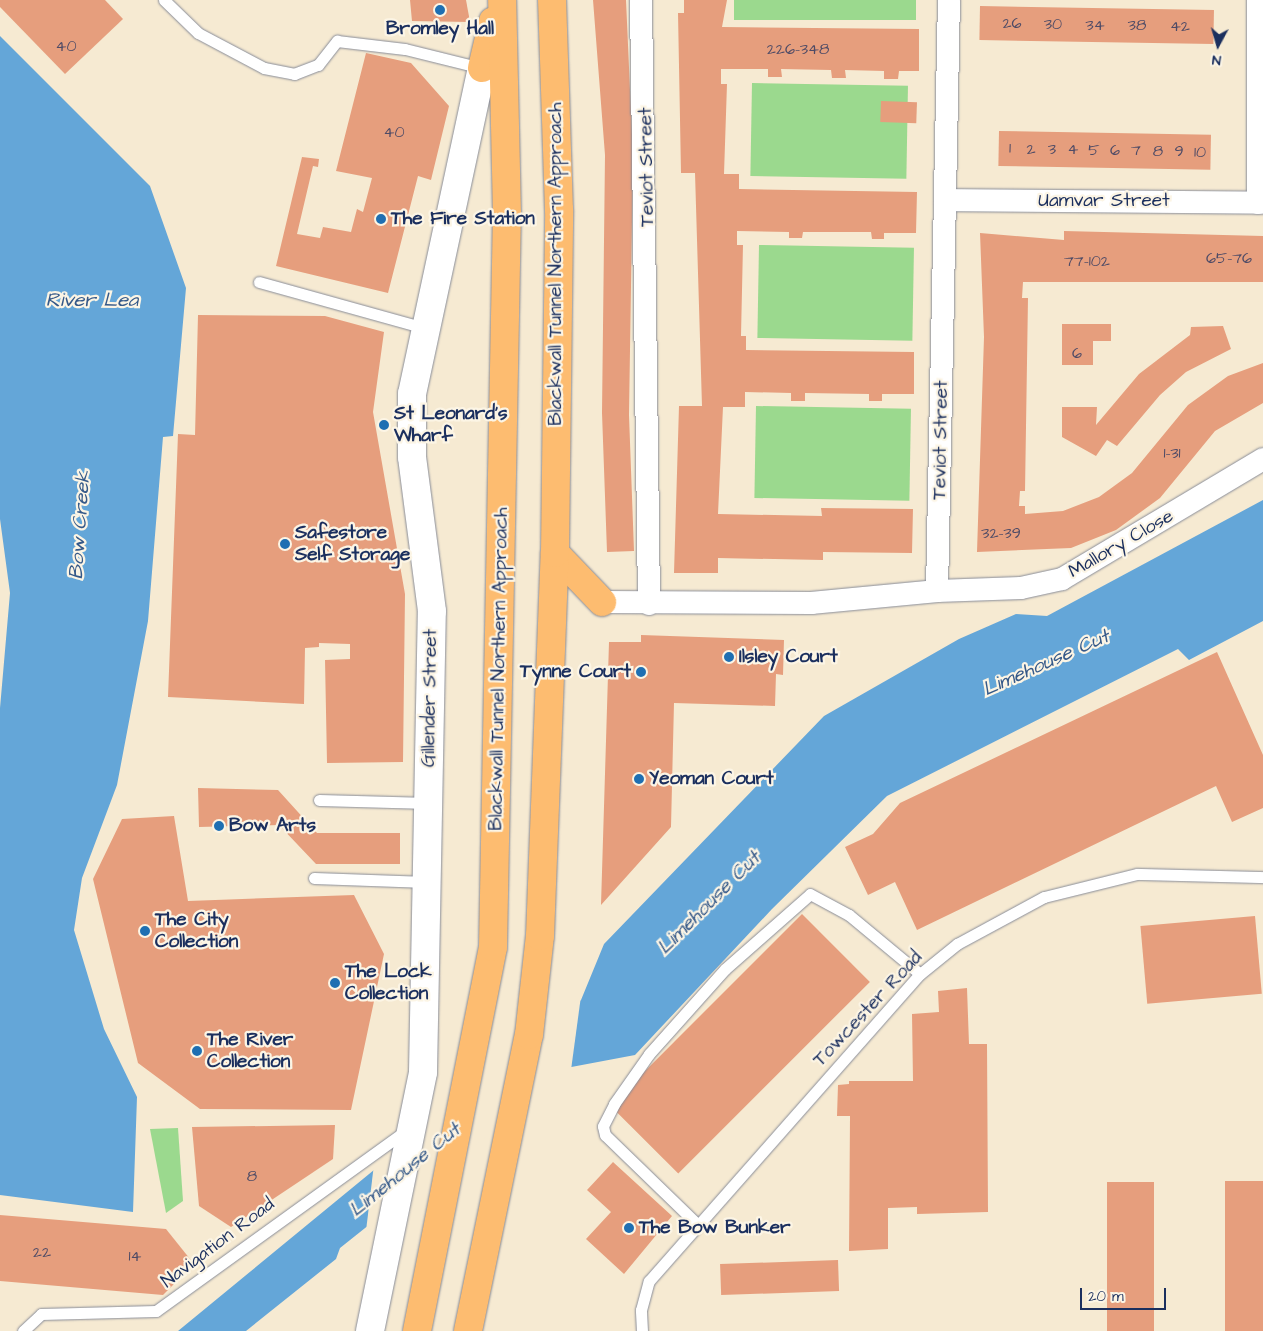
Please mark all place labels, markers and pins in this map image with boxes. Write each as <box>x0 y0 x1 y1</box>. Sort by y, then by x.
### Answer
marker: Bromley Hall <box>434 4 446 16</box>
place label: Bromley Hall <box>386 18 494 40</box>
place label: The Fire Station <box>391 208 535 230</box>
marker: The Fire Station <box>375 213 387 225</box>
place label: St Leonard's Wharf <box>394 403 508 447</box>
marker: St Leonard's Wharf <box>378 419 390 431</box>
place label: Safestore Self Storage <box>295 522 410 566</box>
marker: Safestore Self Storage <box>279 538 291 550</box>
place label: Ilsley Court <box>739 646 838 668</box>
marker: Ilsley Court <box>723 651 735 663</box>
place label: Tynne Court <box>520 661 631 683</box>
marker: Tynne Court <box>635 666 647 678</box>
place label: Yeoman Court <box>649 768 774 790</box>
marker: Yeoman Court <box>633 773 645 785</box>
place label: Bow Arts <box>229 815 316 837</box>
marker: Bow Arts <box>213 820 225 832</box>
place label: The City Collection <box>155 909 238 953</box>
marker: The City Collection <box>139 925 151 937</box>
place label: The Lock Collection <box>345 961 432 1005</box>
marker: The Lock Collection <box>329 977 341 989</box>
place label: The River Collection <box>207 1029 293 1073</box>
marker: The River Collection <box>191 1045 203 1057</box>
place label: The Bow Bunker <box>639 1217 790 1239</box>
marker: The Bow Bunker <box>623 1222 635 1234</box>

